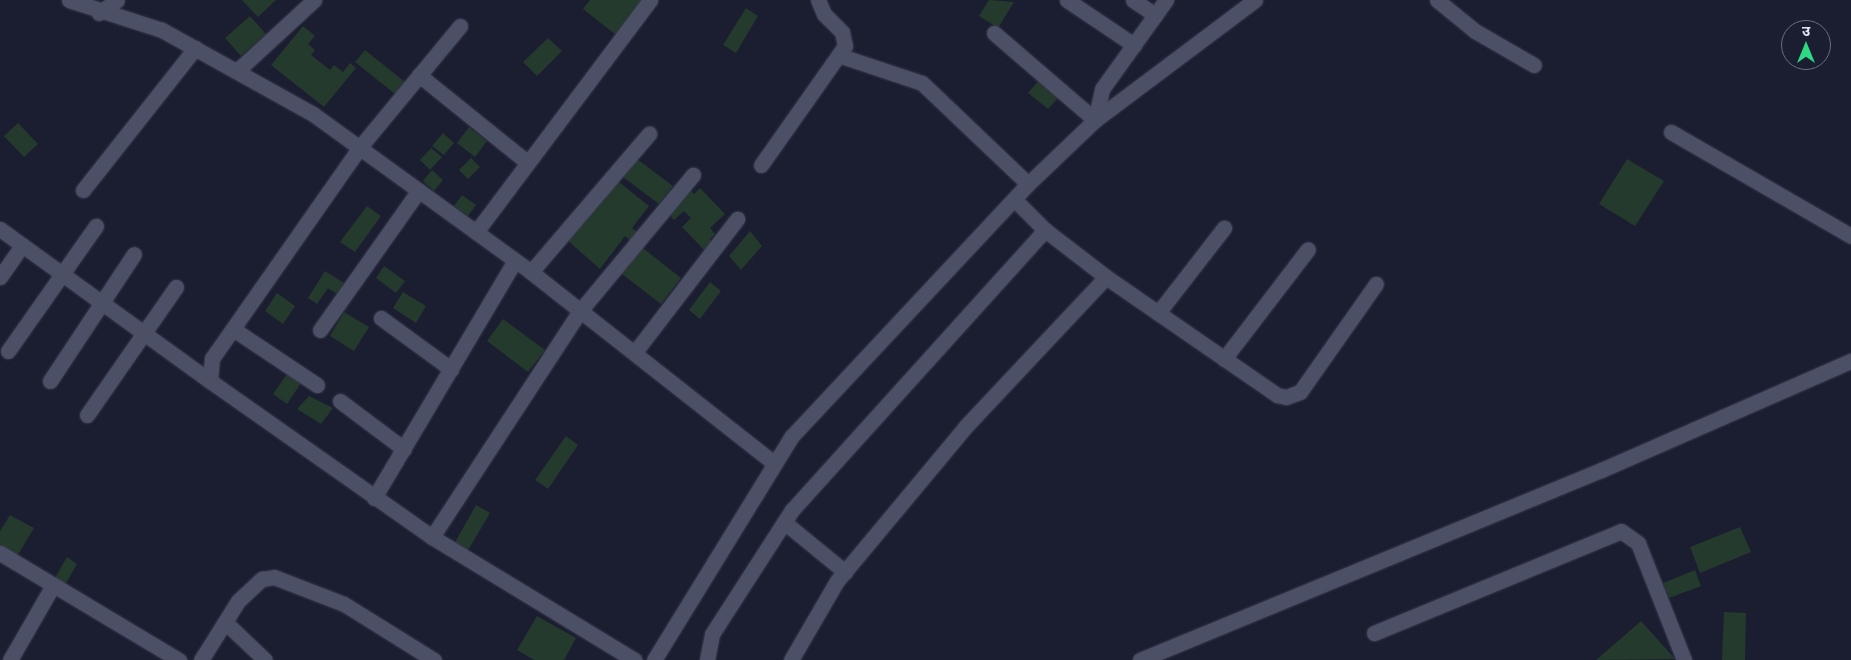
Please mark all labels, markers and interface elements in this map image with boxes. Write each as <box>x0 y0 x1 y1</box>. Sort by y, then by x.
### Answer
north arrow <box>1781 20 1831 70</box>
text: उ <box>1802 23 1810 39</box>

